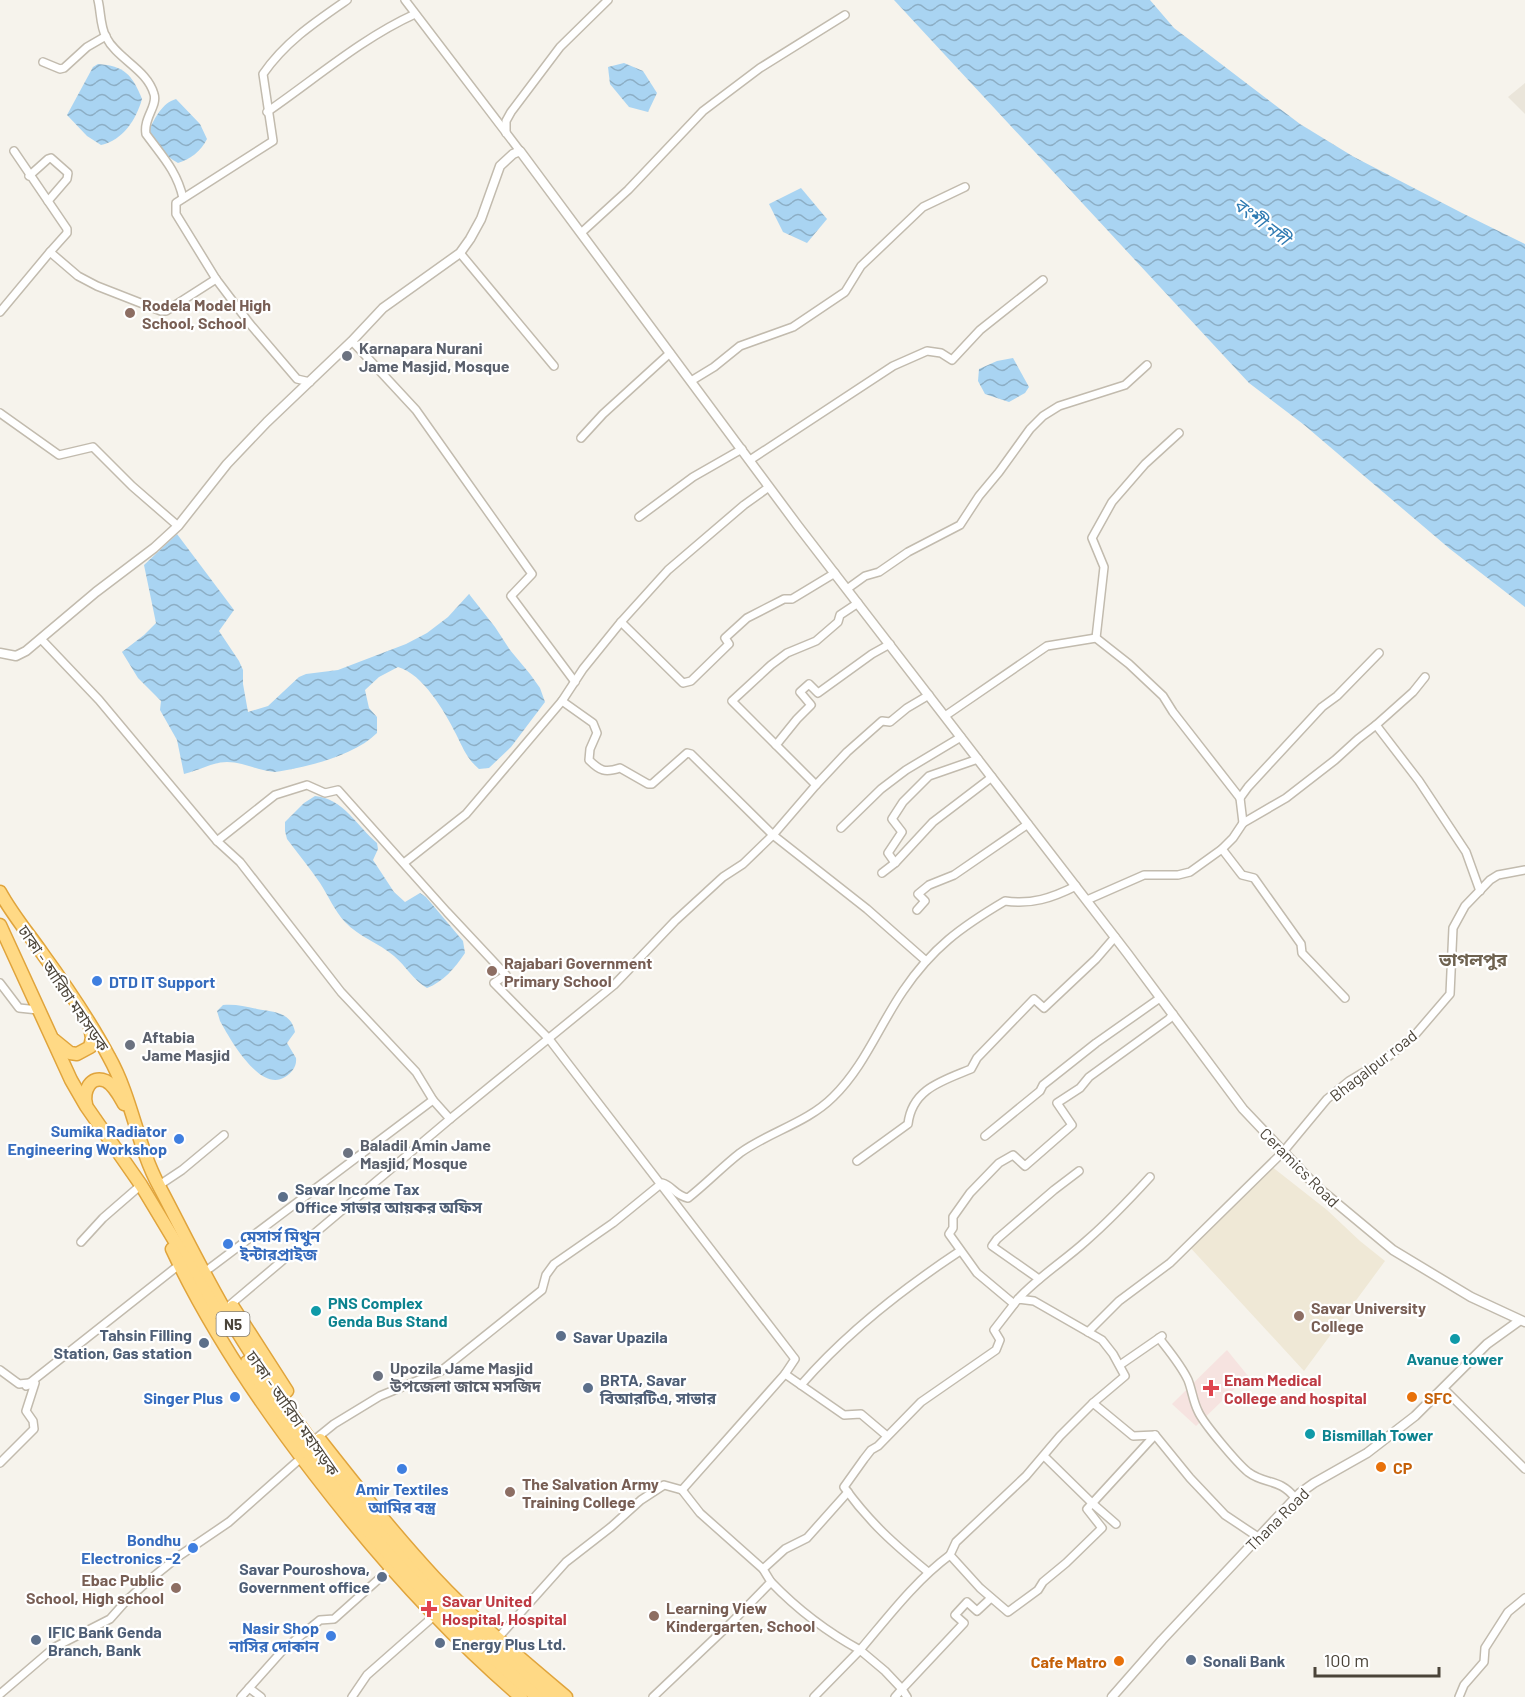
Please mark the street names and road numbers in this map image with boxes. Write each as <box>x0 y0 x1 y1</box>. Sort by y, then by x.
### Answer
street label: ঢাকা - আরিচা মহাসড়ক <box>14 920 114 1056</box>
street label: Bhagalpur road <box>1326 1025 1420 1105</box>
street label: Ceramics Road <box>1256 1123 1344 1211</box>
road number: N5 <box>216 1312 250 1336</box>
street label: ঢাকা - আরিচা মহাসড়ক <box>242 1346 344 1480</box>
street label: Thana Road <box>1242 1484 1312 1554</box>

